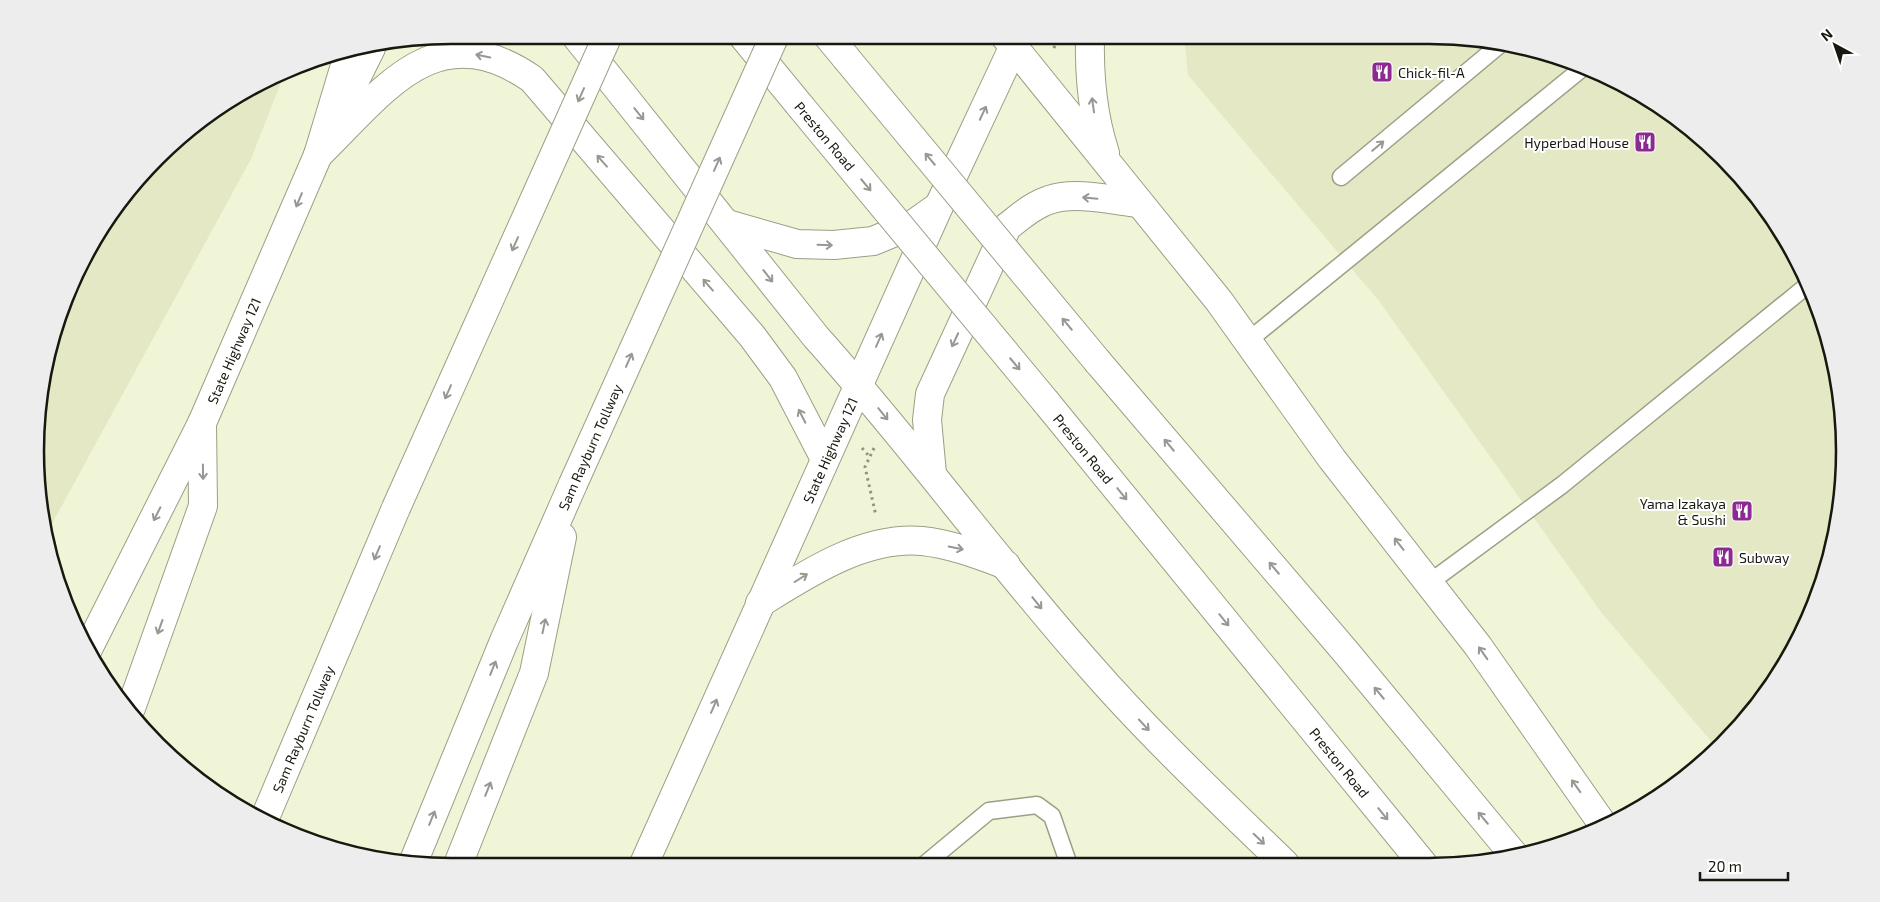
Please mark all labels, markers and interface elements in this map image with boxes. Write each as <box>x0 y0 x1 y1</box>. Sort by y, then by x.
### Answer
north arrow <box>1810 20 1860 70</box>
text: N <box>1817 25 1836 44</box>
one-way arrow <box>476 51 492 60</box>
restaurant icon: Chick-fil-A <box>1370 60 1394 84</box>
place label: Chick-fil-A <box>1398 64 1465 81</box>
one-way arrow <box>576 87 585 102</box>
one-way arrow <box>1088 97 1098 113</box>
street label: Preston Road <box>791 98 859 174</box>
one-way arrow <box>979 106 988 121</box>
one-way arrow <box>633 107 644 120</box>
restaurant icon: Hyperbad House <box>1633 130 1657 154</box>
place label: Hyperbad House <box>1524 134 1629 151</box>
one-way arrow <box>1371 141 1384 152</box>
one-way arrow <box>924 152 935 165</box>
one-way arrow <box>597 155 608 168</box>
one-way arrow <box>712 157 722 172</box>
one-way arrow <box>860 178 871 191</box>
one-way arrow <box>293 192 303 207</box>
one-way arrow <box>1082 193 1098 202</box>
one-way arrow <box>509 236 519 251</box>
one-way arrow <box>816 240 833 250</box>
one-way arrow <box>762 269 773 282</box>
one-way arrow <box>702 278 713 291</box>
street label: State Highway 121 <box>203 295 264 406</box>
one-way arrow <box>1062 318 1073 331</box>
one-way arrow <box>950 332 960 347</box>
one-way arrow <box>875 333 884 348</box>
one-way arrow <box>625 353 634 368</box>
one-way arrow <box>1009 357 1020 370</box>
street label: Sam Rayburn Tollway <box>554 381 626 513</box>
one-way arrow <box>443 384 452 399</box>
street label: State Highway 121 <box>799 394 861 505</box>
one-way arrow <box>877 407 889 420</box>
one-way arrow <box>797 408 807 423</box>
street label: Preston Road <box>1050 410 1117 487</box>
one-way arrow <box>1163 438 1174 451</box>
one-way arrow <box>198 464 207 480</box>
one-way arrow <box>1116 488 1127 501</box>
place label: Yama Izakaya & Sushi <box>1640 495 1726 528</box>
restaurant icon: Yama Izakaya & Sushi <box>1730 499 1754 523</box>
one-way arrow <box>152 506 161 521</box>
one-way arrow <box>1394 538 1405 551</box>
one-way arrow <box>947 544 963 554</box>
one-way arrow <box>372 545 382 560</box>
restaurant icon: Subway <box>1711 545 1735 569</box>
place label: Subway <box>1739 549 1790 566</box>
one-way arrow <box>1269 562 1280 575</box>
one-way arrow <box>794 572 808 583</box>
one-way arrow <box>1032 596 1043 609</box>
one-way arrow <box>1219 613 1230 626</box>
one-way arrow <box>540 618 549 634</box>
one-way arrow <box>155 619 164 634</box>
one-way arrow <box>1478 646 1488 660</box>
one-way arrow <box>489 661 499 676</box>
street label: Sam Rayburn Tollway <box>268 662 337 795</box>
one-way arrow <box>1373 686 1385 699</box>
one-way arrow <box>710 699 720 714</box>
one-way arrow <box>1138 719 1150 731</box>
street label: Preston Road <box>1306 724 1374 801</box>
one-way arrow <box>1571 779 1581 793</box>
one-way arrow <box>484 782 493 797</box>
one-way arrow <box>1377 807 1388 820</box>
one-way arrow <box>427 811 437 826</box>
one-way arrow <box>1477 811 1488 824</box>
one-way arrow <box>1253 833 1266 845</box>
scale bar <box>1700 850 1788 882</box>
text: 20 m <box>1708 857 1742 875</box>

